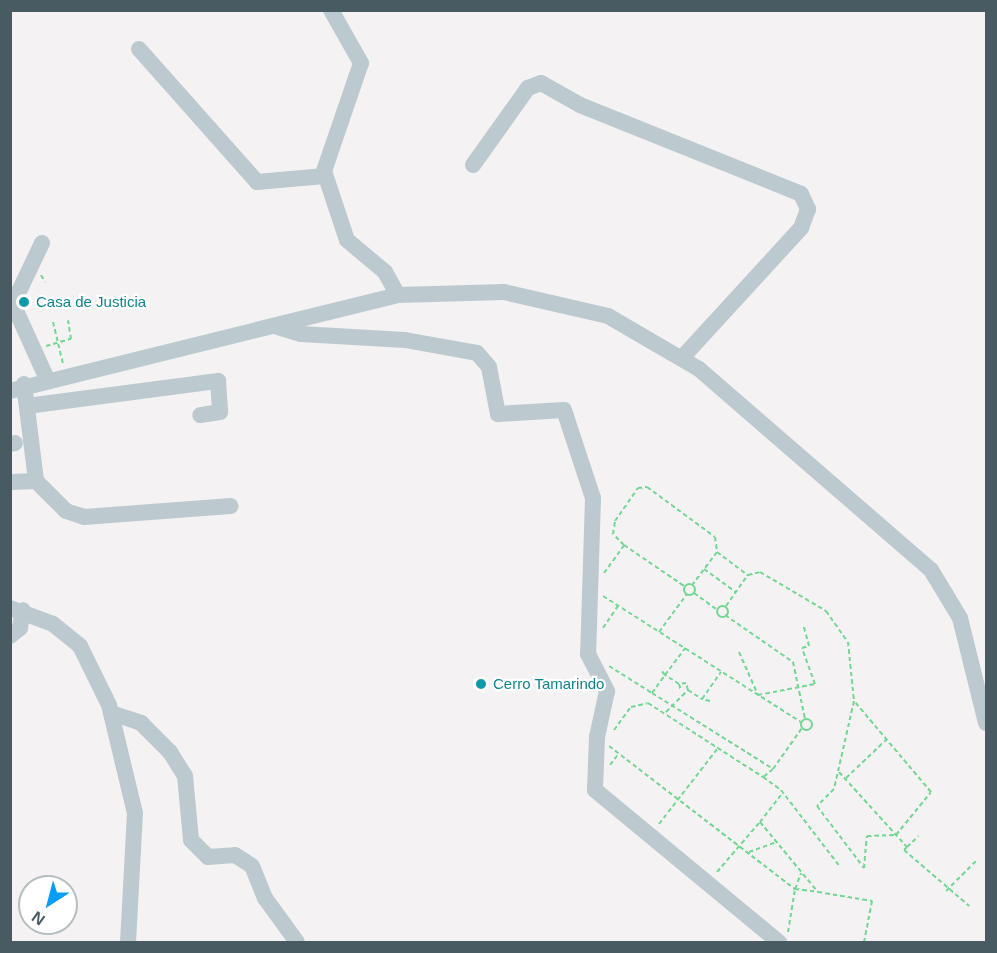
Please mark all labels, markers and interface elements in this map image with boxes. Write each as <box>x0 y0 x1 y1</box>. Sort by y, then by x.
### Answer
place label: Casa de Justicia <box>36 293 146 311</box>
marker: Casa de Justicia <box>17 295 31 309</box>
place label: Cerro Tamarindo <box>493 675 605 693</box>
marker: Cerro Tamarindo <box>474 677 488 691</box>
north arrow <box>18 875 78 935</box>
text: N <box>29 908 48 929</box>

